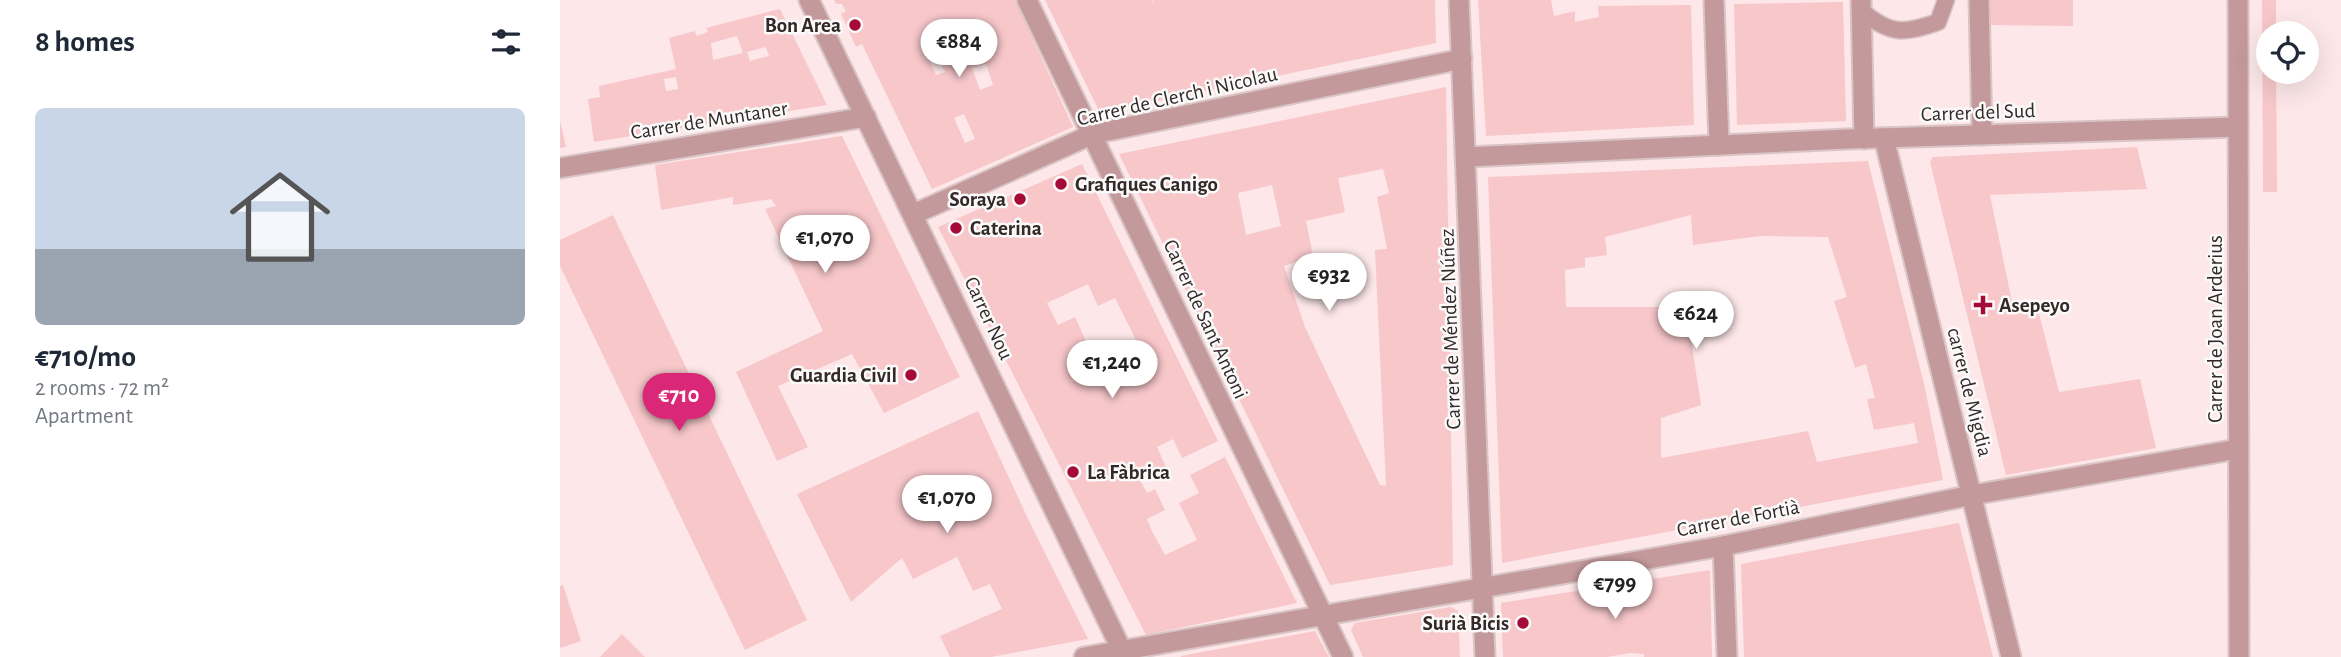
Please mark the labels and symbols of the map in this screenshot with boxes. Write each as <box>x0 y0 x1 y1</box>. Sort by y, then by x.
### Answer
place label: Bon Area <box>765 15 841 36</box>
marker: Bon Area <box>847 17 863 33</box>
pin: €884 <box>918 20 1000 79</box>
street label: Carrer de Clerch i Nicolau <box>1075 63 1280 130</box>
street label: Carrer de Muntaner <box>629 98 789 143</box>
street label: Carrer del Sud <box>1920 100 2036 125</box>
place label: Grafiques Canigo <box>1075 174 1218 195</box>
marker: Grafiques Canigo <box>1053 176 1069 192</box>
place label: Soraya <box>949 189 1006 210</box>
marker: Soraya <box>1012 191 1028 207</box>
pin: €1,070 <box>768 216 882 275</box>
place label: Caterina <box>970 218 1042 239</box>
marker: Caterina <box>948 220 964 236</box>
street label: Carrer de Méndez Núñez <box>1436 228 1465 430</box>
street label: Carrer de Joan Arderius <box>2205 235 2226 423</box>
street label: Carrer de Sant Antoni <box>1159 236 1252 402</box>
pin: €932 <box>1288 254 1370 313</box>
street label: Carrer Nou <box>960 274 1017 363</box>
pin: €624 <box>1655 292 1737 351</box>
marker: Asepeyo <box>1973 295 1993 315</box>
place label: Asepeyo <box>1999 295 2070 316</box>
street label: carrer de Migdia <box>1943 325 1996 459</box>
pin: €1,240 <box>1055 340 1169 400</box>
place label: Guardia Civil <box>790 365 897 386</box>
marker: Guardia Civil <box>903 367 919 383</box>
pin: €710 <box>638 374 720 433</box>
place label: La Fàbrica <box>1087 462 1170 483</box>
marker: La Fàbrica <box>1065 464 1081 480</box>
pin: €1,070 <box>890 476 1004 535</box>
street label: Carrer de Fortià <box>1675 496 1802 541</box>
pin: €799 <box>1574 562 1656 621</box>
place label: Surià Bicis <box>1422 613 1509 634</box>
marker: Surià Bicis <box>1515 615 1531 631</box>

